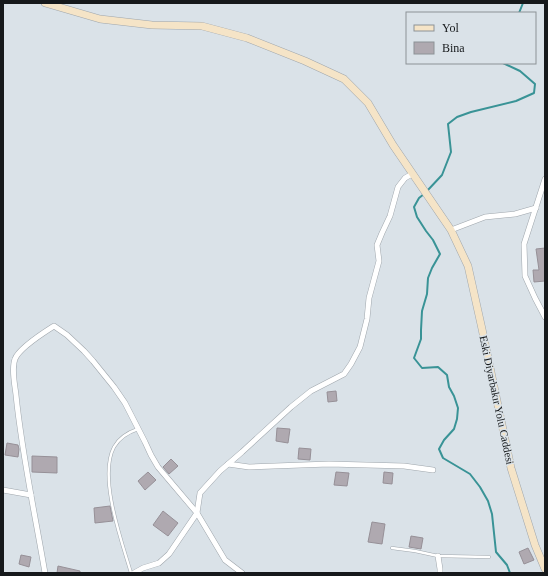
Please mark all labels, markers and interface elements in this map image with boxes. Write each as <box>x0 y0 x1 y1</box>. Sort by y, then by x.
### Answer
legend <box>406 12 536 64</box>
text: Yol <box>442 21 459 35</box>
text: Bina <box>442 41 465 55</box>
street label: Eski Diyarbakır Yolu Caddesi <box>477 334 517 466</box>

